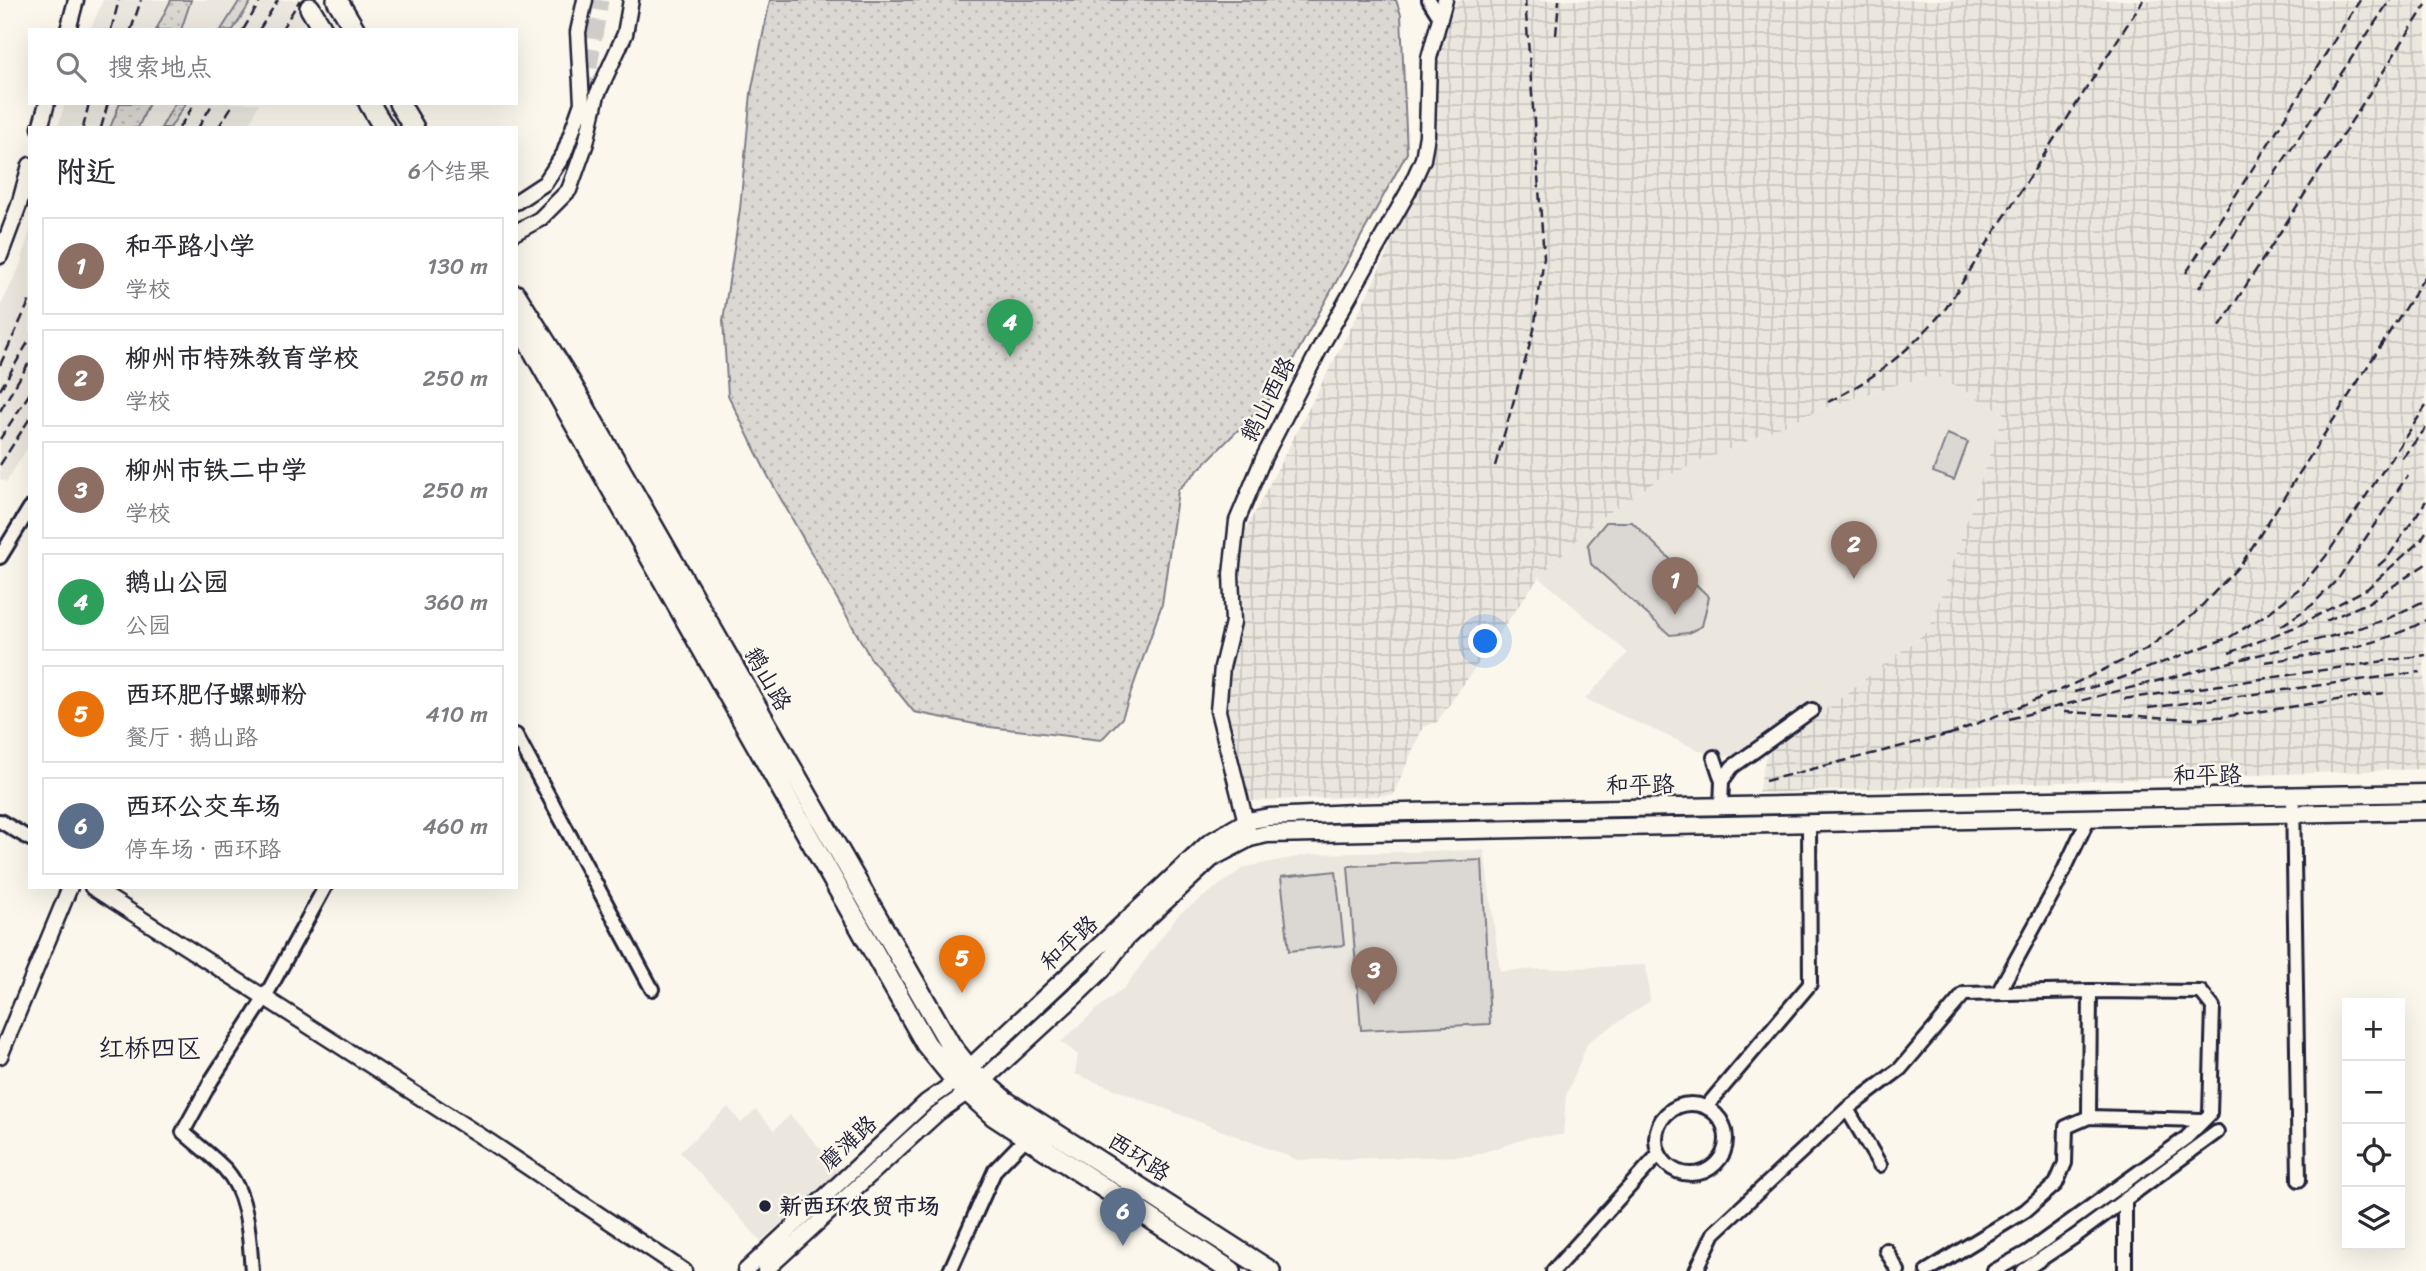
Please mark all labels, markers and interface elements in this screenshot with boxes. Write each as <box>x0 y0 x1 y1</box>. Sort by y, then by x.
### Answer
search box <box>28 28 518 105</box>
text: 搜索地点 <box>108 44 212 90</box>
icon: search <box>52 48 90 86</box>
text: 附近 <box>56 145 116 199</box>
text: 6个结果 <box>408 151 490 192</box>
text: 和平路小学 <box>125 223 255 269</box>
text: 1 <box>76 246 86 287</box>
text: 130 m <box>427 246 488 287</box>
text: 学校 <box>125 269 171 310</box>
pin: 4 <box>987 299 1033 357</box>
text: 柳州市特殊教育学校 <box>125 335 359 381</box>
street label: 鹅山西路 <box>1229 349 1307 449</box>
text: 2 <box>74 358 88 399</box>
text: 250 m <box>422 358 488 399</box>
text: 学校 <box>125 381 171 422</box>
text: 柳州市铁二中学 <box>125 447 307 493</box>
text: 3 <box>75 470 87 511</box>
text: 250 m <box>422 470 488 511</box>
text: 学校 <box>125 493 171 534</box>
pin: 2 <box>1831 521 1877 579</box>
pin: 1 <box>1652 557 1698 615</box>
text: 鹅山公园 <box>125 559 229 605</box>
text: 4 <box>74 582 88 623</box>
text: 360 m <box>424 582 488 623</box>
text: 公园 <box>125 605 171 646</box>
your location <box>1468 624 1502 658</box>
street label: 鹅山路 <box>733 639 803 719</box>
text: 西环肥仔螺蛳粉 <box>125 671 307 717</box>
text: 5 <box>74 694 88 735</box>
text: 410 m <box>426 694 488 735</box>
text: 餐厅 · 鹅山路 <box>125 717 258 758</box>
street label: 和平路 <box>2172 754 2242 796</box>
street label: 和平路 <box>1605 764 1675 806</box>
text: 西环公交车场 <box>125 783 281 829</box>
text: 6 <box>74 806 88 847</box>
text: 460 m <box>422 806 488 847</box>
text: 停车场 · 西环路 <box>125 829 281 870</box>
street label: 和平路 <box>1030 904 1108 982</box>
pin: 5 <box>939 935 985 993</box>
pin: 3 <box>1351 947 1397 1005</box>
map controls <box>2342 998 2405 1250</box>
button: + <box>2342 998 2405 1061</box>
district label: 红桥四区 <box>98 1025 202 1071</box>
button: − <box>2342 1061 2405 1124</box>
street label: 磨滩路 <box>809 1104 887 1182</box>
street label: 西环路 <box>1099 1121 1179 1193</box>
button: locate <box>2342 1124 2405 1187</box>
place label: 新西环农贸市场 <box>779 1186 940 1227</box>
button: layers <box>2342 1187 2405 1250</box>
pin: 6 <box>1100 1188 1146 1246</box>
marker: 新西环农贸市场 <box>757 1198 773 1214</box>

